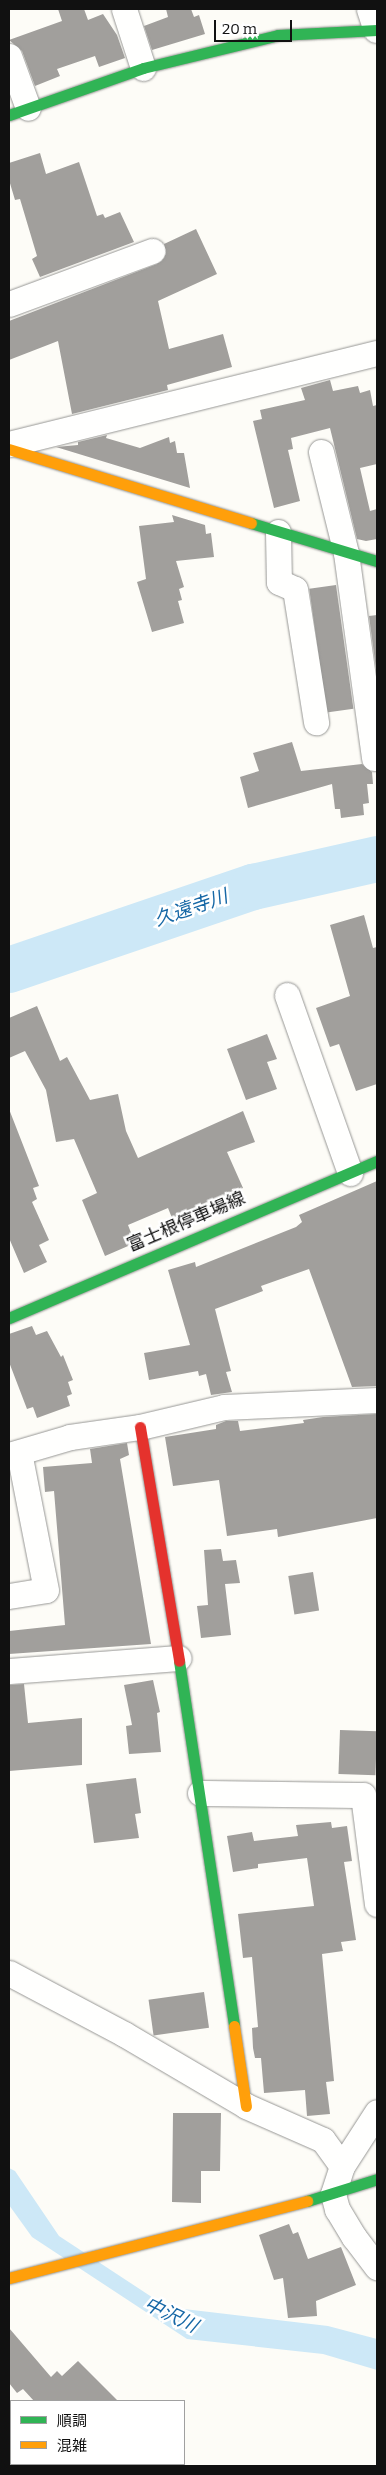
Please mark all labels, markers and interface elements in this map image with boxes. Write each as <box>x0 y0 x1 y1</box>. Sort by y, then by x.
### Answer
scale bar <box>216 10 294 42</box>
text: 20 m <box>222 20 257 38</box>
water label: 久遠寺川 <box>151 885 231 931</box>
street label: 富士根停車場線 <box>124 1187 248 1257</box>
water label: 中沢川 <box>140 2292 202 2338</box>
legend <box>10 2400 185 2465</box>
text: 順調 <box>57 2412 87 2430</box>
text: 混雑 <box>57 2437 87 2455</box>

